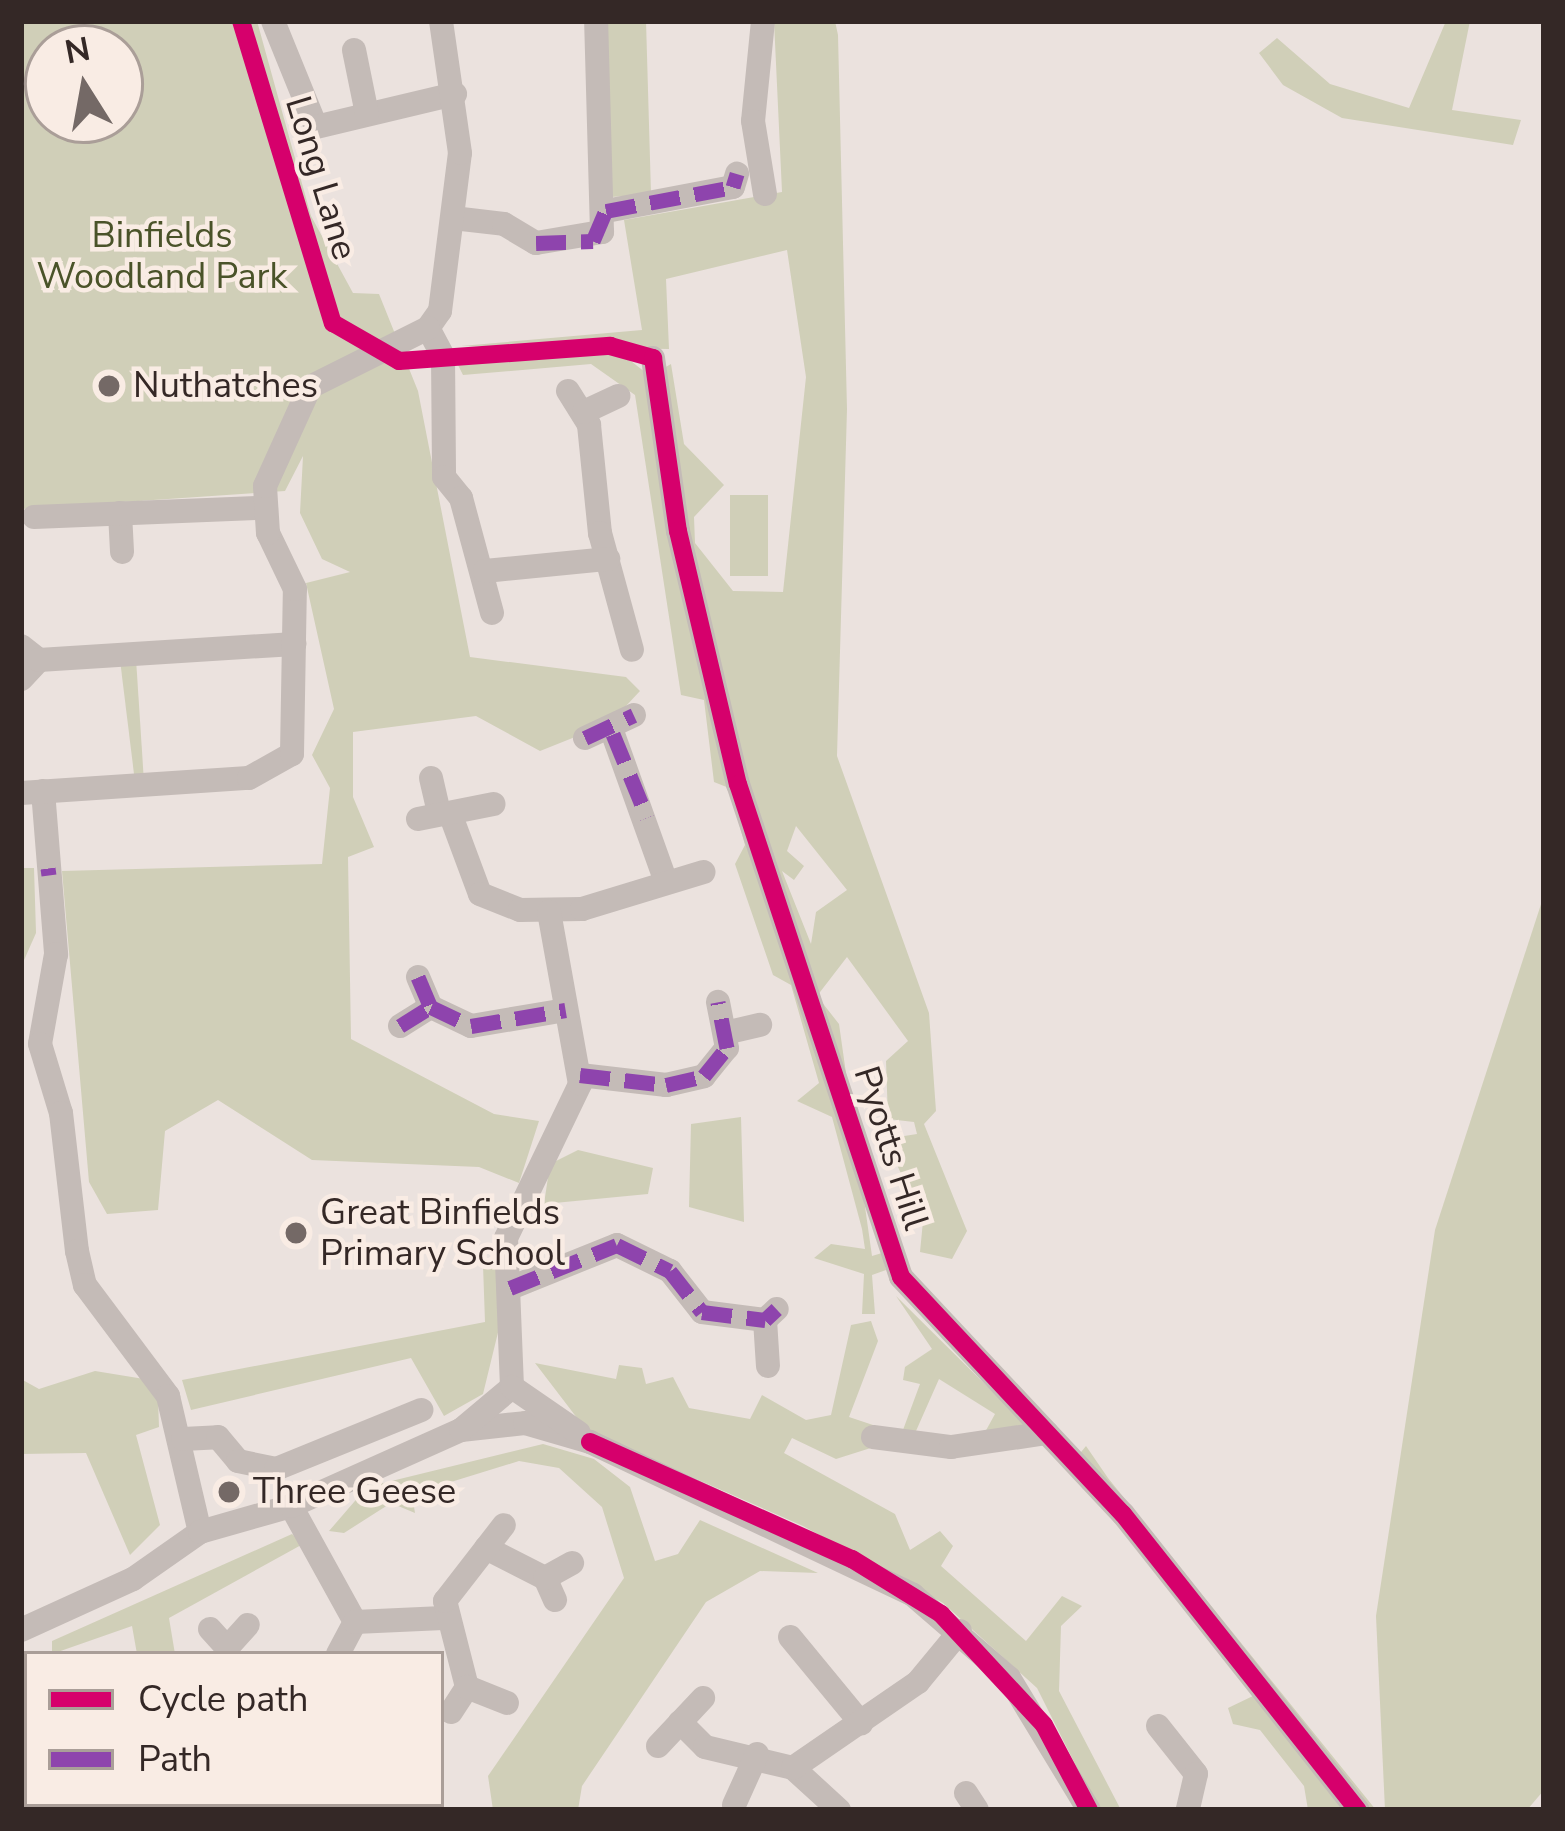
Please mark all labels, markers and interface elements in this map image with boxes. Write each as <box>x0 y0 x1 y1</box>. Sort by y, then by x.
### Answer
north arrow <box>24 24 144 144</box>
text: N <box>61 27 94 76</box>
street label: Long Lane <box>276 91 366 265</box>
park label: Binfields Woodland Park <box>37 213 287 298</box>
place label: Nuthatches <box>133 364 318 408</box>
marker: Nuthatches <box>96 373 122 399</box>
street label: Pyotts Hill <box>844 1061 938 1235</box>
place label: Great Binfields Primary School <box>320 1190 565 1275</box>
marker: Great Binfields Primary School <box>283 1220 309 1246</box>
place label: Three Geese <box>253 1470 456 1514</box>
marker: Three Geese <box>216 1479 242 1505</box>
legend <box>24 1651 444 1807</box>
text: Cycle path <box>138 1675 308 1724</box>
text: Path <box>138 1735 212 1784</box>

